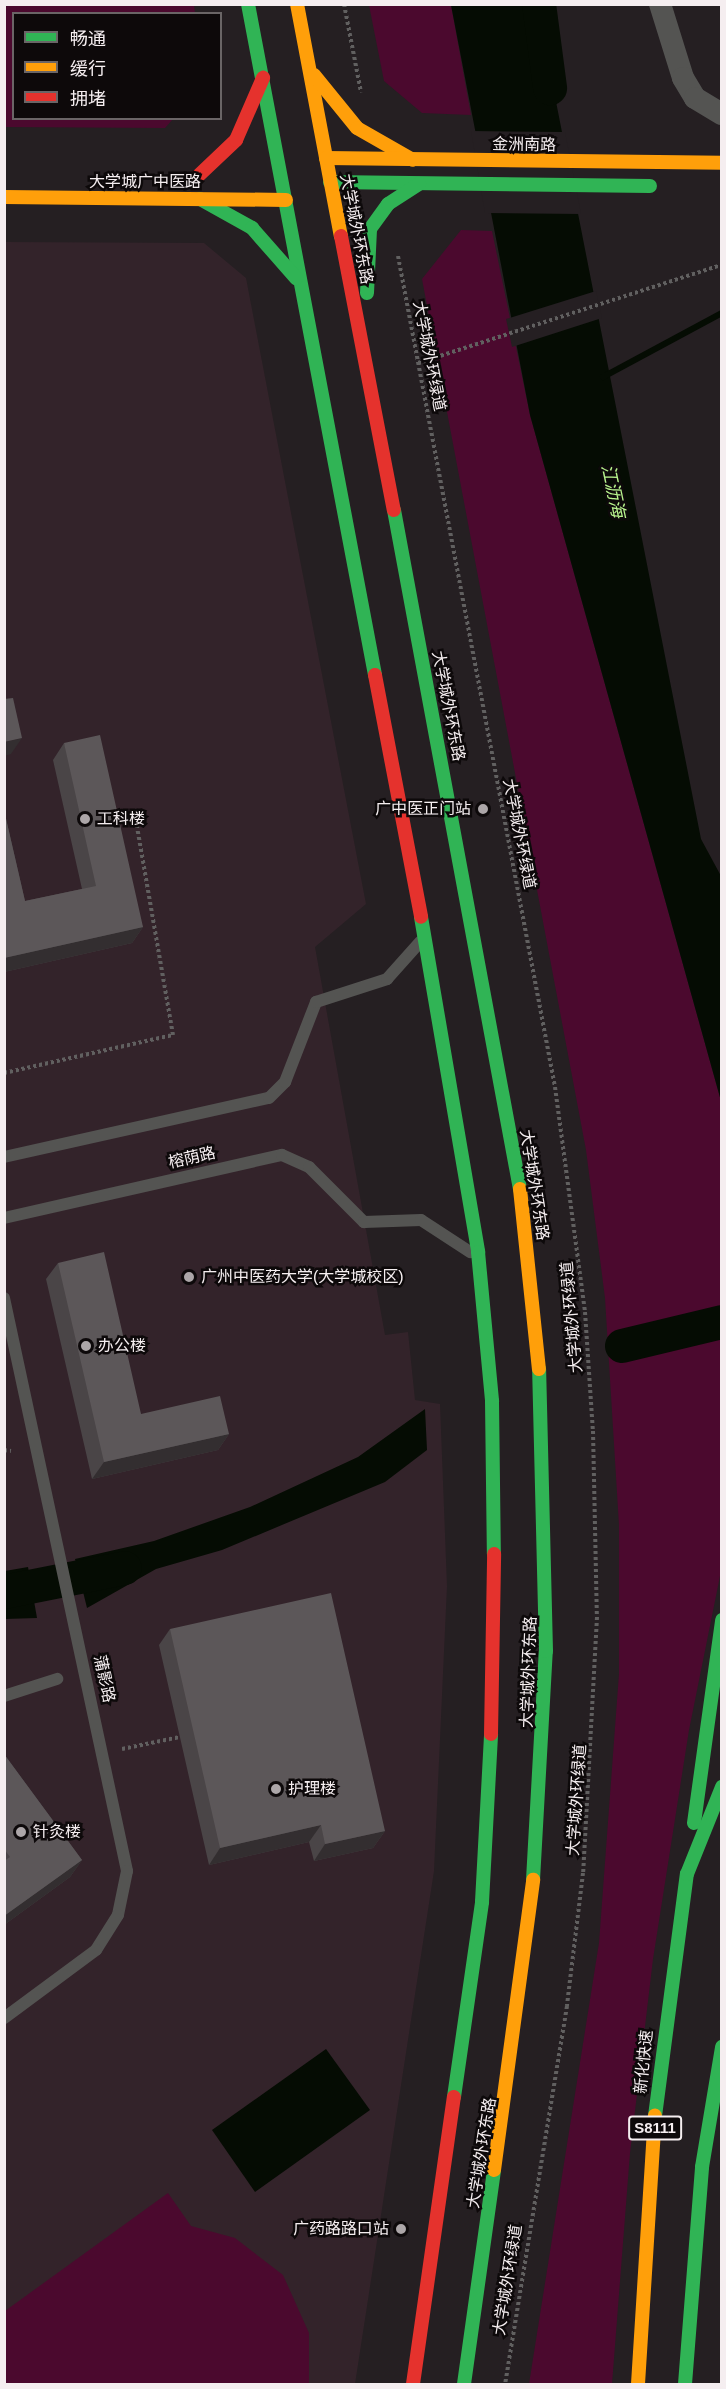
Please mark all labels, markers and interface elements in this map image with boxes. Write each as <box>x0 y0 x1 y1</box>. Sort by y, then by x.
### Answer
legend <box>12 12 222 120</box>
text: 畅通 <box>70 29 106 49</box>
text: 缓行 <box>70 59 106 79</box>
text: 拥堵 <box>70 89 106 109</box>
street label: 金洲南路 <box>492 135 556 155</box>
street label: 大学城广中医路 <box>89 172 201 192</box>
street label: 大学城外环东路 <box>336 172 376 286</box>
street label: 大学城外环绿道 <box>409 299 449 413</box>
water label: 江沥海 <box>597 462 629 520</box>
street label: 大学城外环东路 <box>428 649 468 763</box>
street label: 大学城外环绿道 <box>499 777 539 891</box>
place label: 广中医正门站 <box>375 799 471 819</box>
marker: 广中医正门站 <box>476 802 490 816</box>
place label: 工科楼 <box>97 809 145 829</box>
marker: 工科楼 <box>78 812 92 826</box>
street label: 大学城外环东路 <box>516 1128 552 1242</box>
street label: 榕荫路 <box>166 1143 218 1173</box>
street label: 大学城外环绿道 <box>558 1260 586 1374</box>
place label: 广州中医药大学(大学城校区) <box>201 1267 404 1287</box>
marker: 广州中医药大学(大学城校区) <box>182 1270 196 1284</box>
place label: 办公楼 <box>98 1336 146 1356</box>
marker: 办公楼 <box>79 1339 93 1353</box>
street label: 大学城外环东路 <box>517 1616 541 1728</box>
street label: 蒲影路 <box>90 1654 118 1704</box>
street label: 大学城外环绿道 <box>564 1743 590 1857</box>
place label: 护理楼 <box>288 1779 336 1799</box>
marker: 护理楼 <box>269 1782 283 1796</box>
place label: 针灸楼 <box>33 1822 81 1842</box>
marker: 针灸楼 <box>14 1825 28 1839</box>
street label: 新化快速 <box>631 2029 657 2095</box>
street label: 大学城外环东路 <box>464 2096 500 2210</box>
road number: S8111 <box>628 2116 682 2140</box>
place label: 广药路路口站 <box>293 2219 389 2239</box>
marker: 广药路路口站 <box>394 2222 408 2236</box>
street label: 大学城外环绿道 <box>490 2223 526 2337</box>

